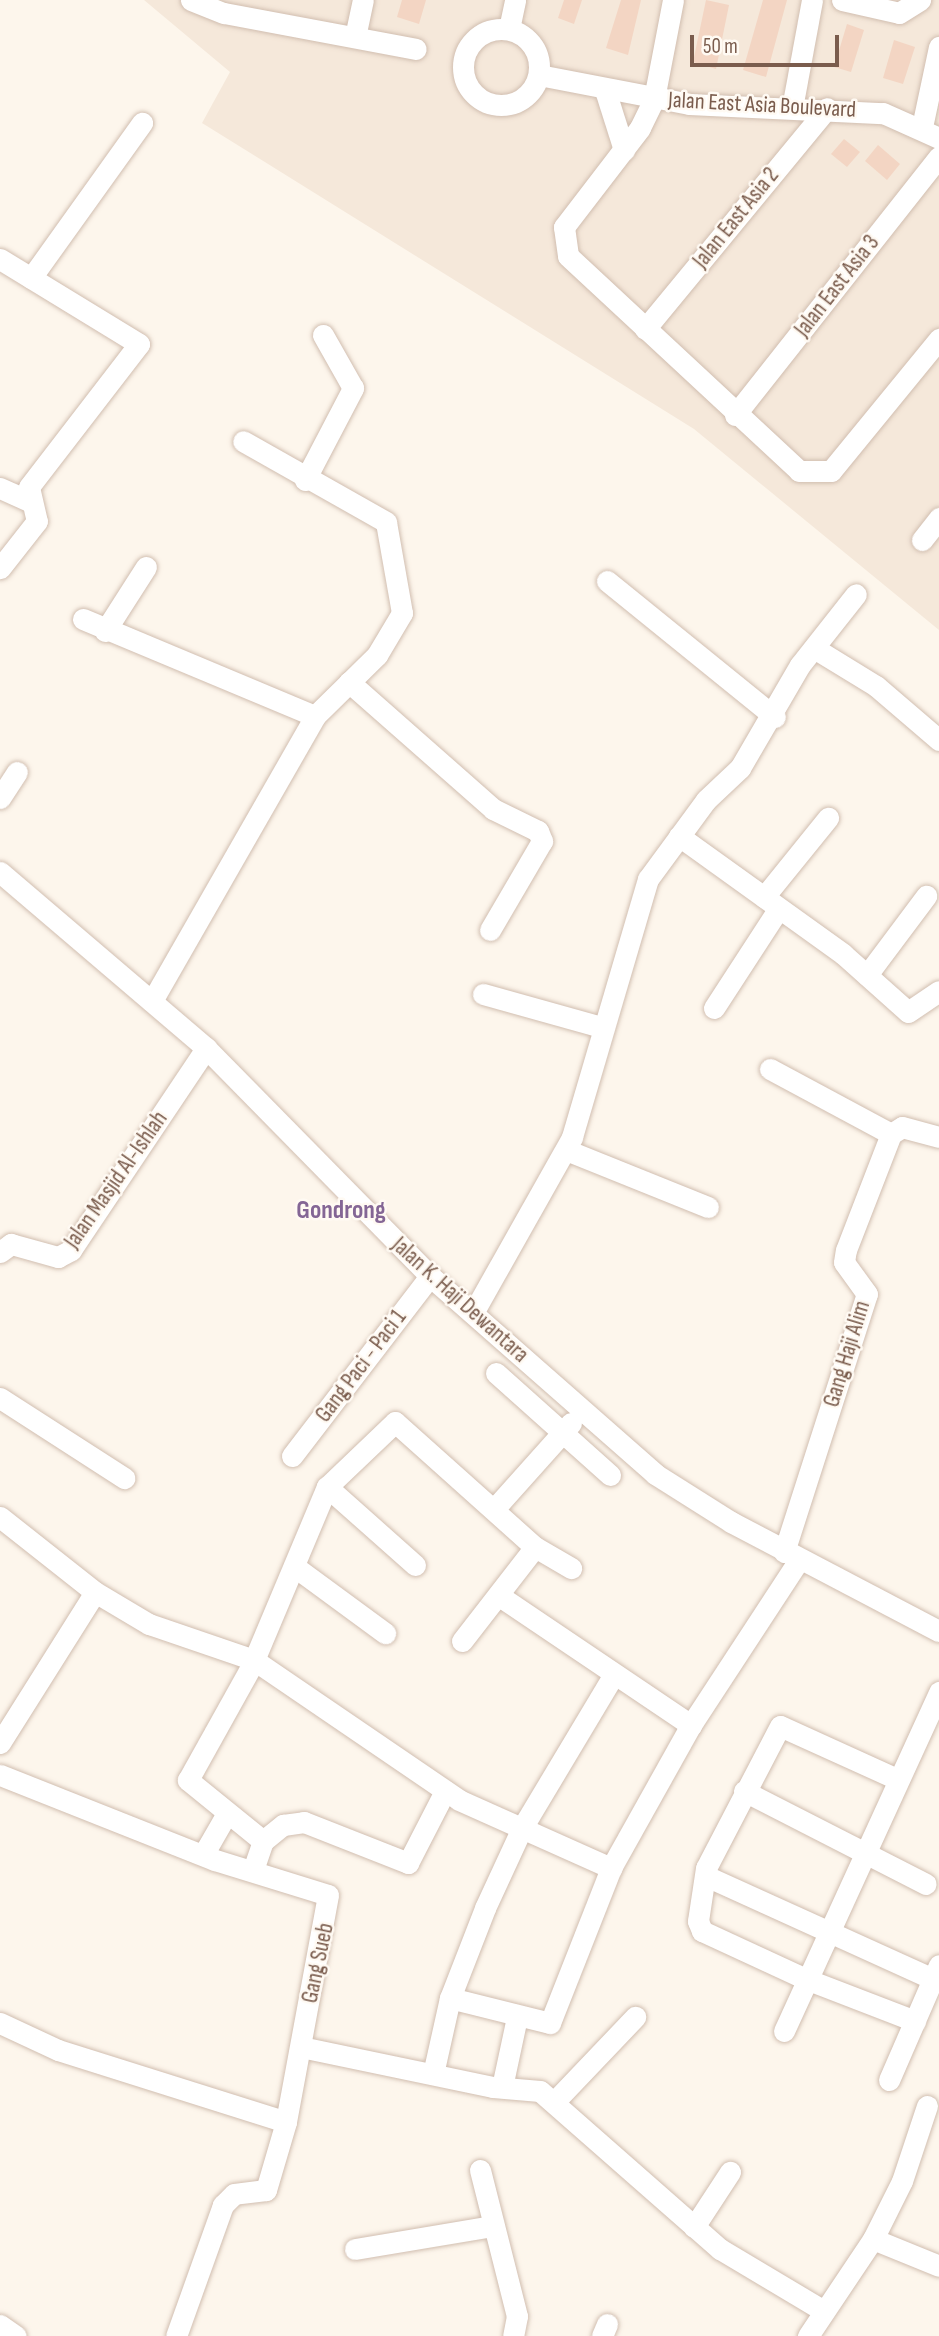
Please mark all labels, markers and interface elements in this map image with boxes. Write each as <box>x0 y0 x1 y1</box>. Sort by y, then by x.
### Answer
scale bar <box>694 21 843 65</box>
text: 50 m <box>703 34 738 59</box>
street label: Jalan East Asia Boulevard <box>667 86 857 124</box>
street label: Jalan East Asia 2 <box>687 162 785 274</box>
street label: Jalan East Asia 3 <box>789 230 885 342</box>
street label: Jalan Masjid Al-Ishlah <box>58 1106 174 1254</box>
district label: Gondrong <box>296 1195 386 1227</box>
street label: Jalan K. Haji Dewantara <box>386 1231 534 1369</box>
street label: Gang Haji Alim <box>818 1298 876 1410</box>
street label: Gang Paci - Paci 1 <box>310 1304 412 1428</box>
street label: Gang Sueb <box>296 1920 340 2006</box>

